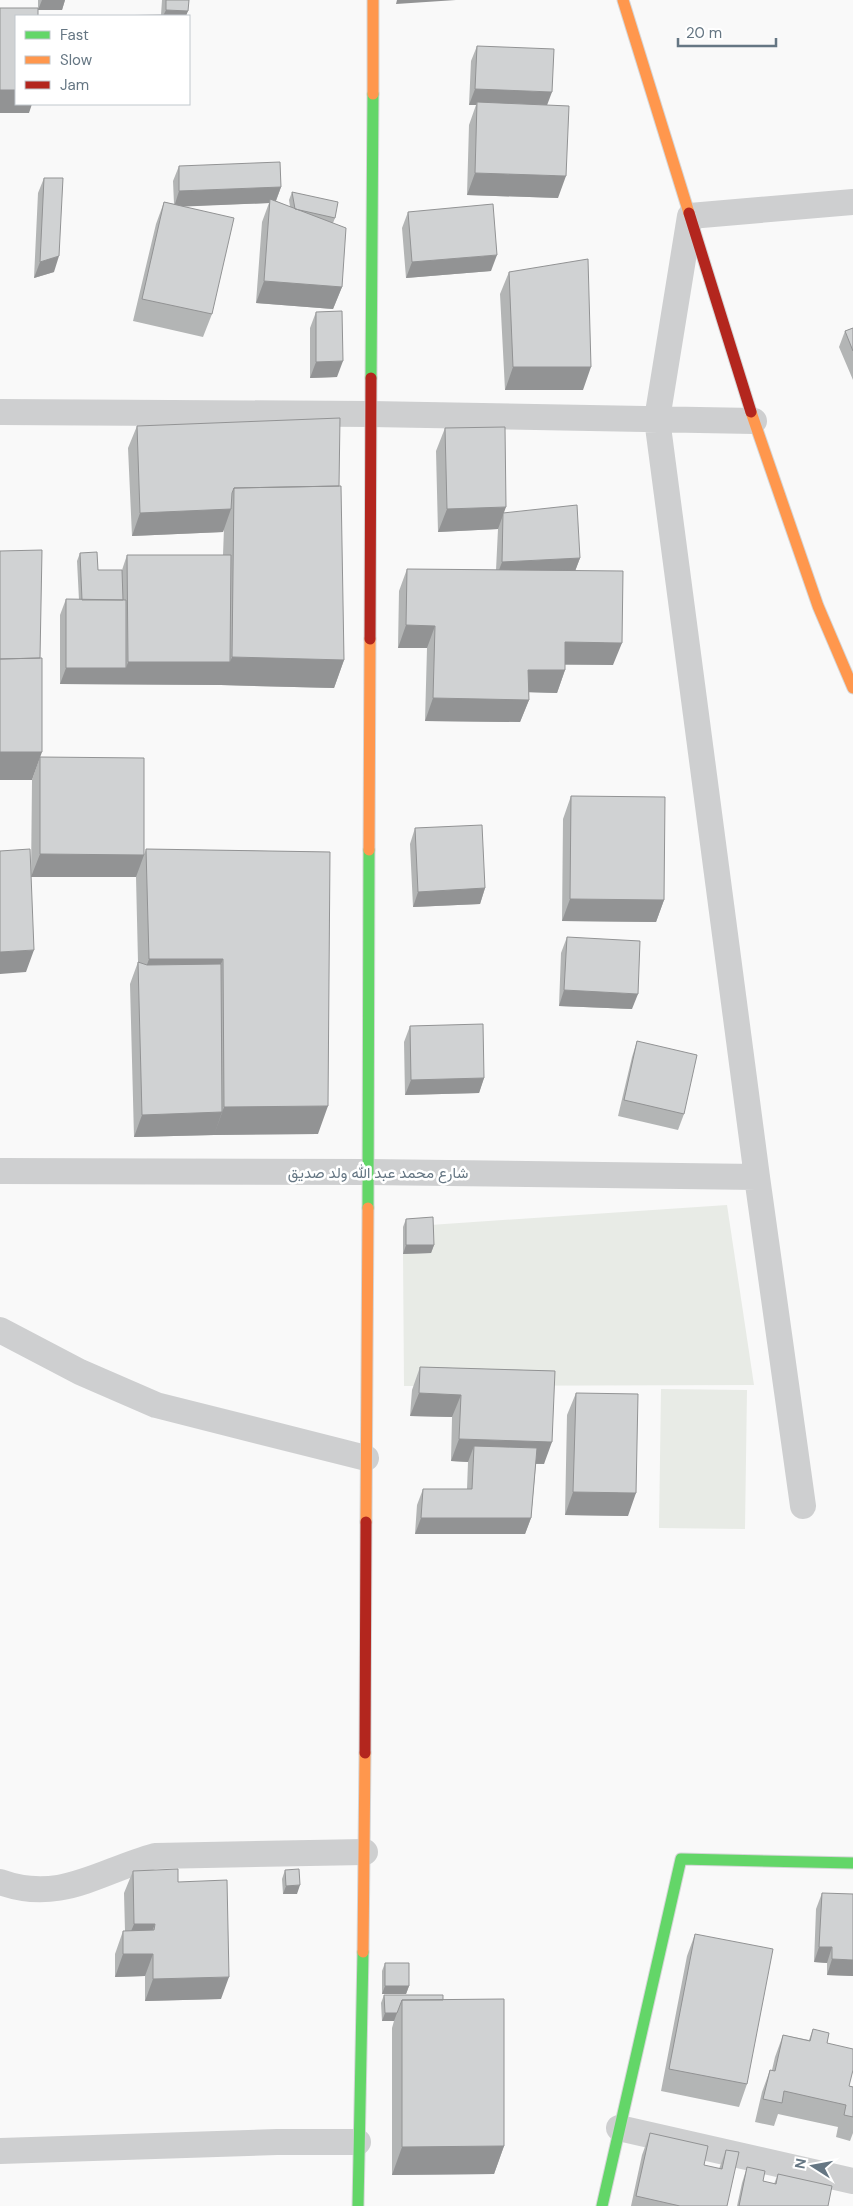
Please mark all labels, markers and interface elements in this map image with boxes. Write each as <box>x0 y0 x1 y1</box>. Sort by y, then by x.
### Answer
legend <box>15 15 190 105</box>
scale bar <box>678 15 776 47</box>
text: 20 m <box>686 23 722 43</box>
text: Fast <box>60 25 89 45</box>
text: Slow <box>60 50 93 70</box>
text: Jam <box>60 75 89 95</box>
street label: شارع محمد عبد الله ولد صديق <box>288 1163 468 1184</box>
north arrow <box>788 2141 838 2191</box>
text: N <box>790 2157 810 2170</box>

